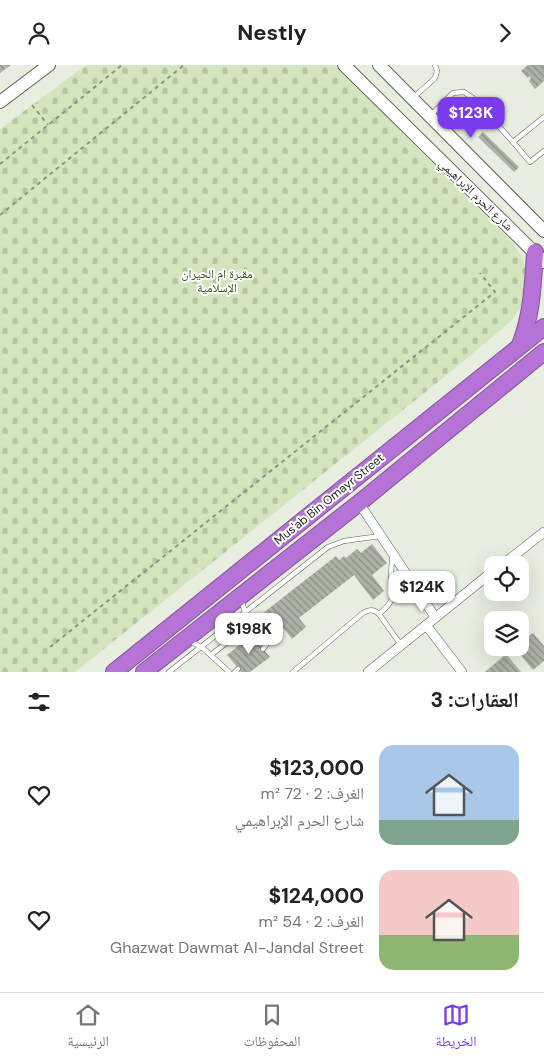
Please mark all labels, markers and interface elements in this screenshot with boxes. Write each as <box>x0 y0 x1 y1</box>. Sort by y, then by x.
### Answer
text: Nestly <box>237 18 307 47</box>
icon: person <box>25 19 53 47</box>
icon: forward <box>491 19 519 47</box>
pin: $123K <box>436 97 506 139</box>
text: $123K <box>449 102 493 123</box>
street label: شارع الحرم الإبراهيمي <box>434 156 517 236</box>
park label: مقبرة ام الحيران الإسلامية <box>182 266 252 296</box>
street label: Mus'ab Bin Omayr Street <box>271 450 387 548</box>
map controls <box>484 556 529 656</box>
button: locate <box>484 556 529 601</box>
pin: $124K <box>387 571 457 613</box>
text: $124K <box>399 576 445 597</box>
button: layers <box>484 611 529 656</box>
pin: $198K <box>214 613 284 655</box>
text: $198K <box>226 618 272 639</box>
text: العقارات: 3 <box>431 686 519 714</box>
icon: filters <box>25 688 53 716</box>
text: $123,000 <box>269 754 364 782</box>
icon: home <box>419 765 479 825</box>
icon: heart <box>25 781 53 809</box>
text: الغرف: 2 · 72 m² <box>261 783 364 804</box>
text: شارع الحرم الإبراهيمي <box>235 810 364 831</box>
text: $124,000 <box>269 882 364 910</box>
icon: home <box>419 890 479 950</box>
icon: heart <box>25 906 53 934</box>
text: الغرف: 2 · 54 m² <box>258 911 364 932</box>
text: Ghazwat Dawmat Al-Jandal Street <box>110 937 364 958</box>
tab: الرئيسية <box>67 1001 109 1055</box>
tab: المحفوظات <box>244 1001 301 1055</box>
tab: الخريطة <box>435 1001 477 1055</box>

